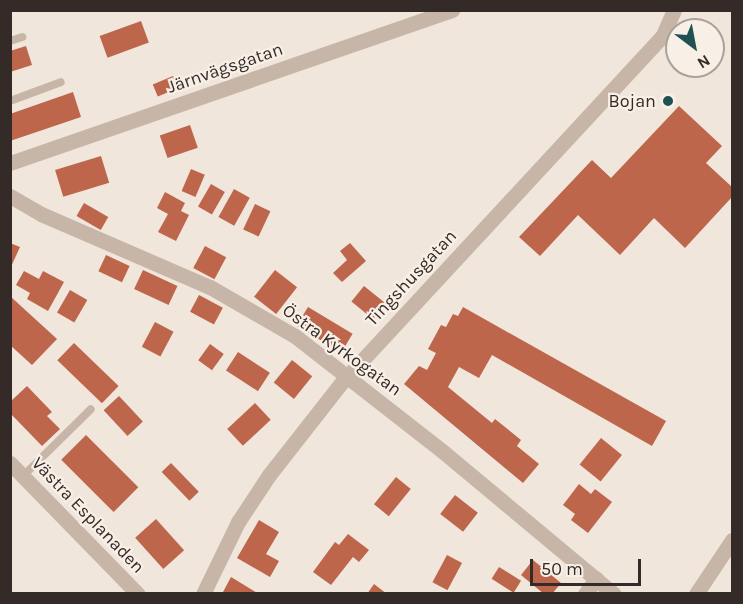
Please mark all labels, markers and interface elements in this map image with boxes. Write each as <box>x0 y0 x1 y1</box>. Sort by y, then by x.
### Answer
north arrow <box>665 18 725 78</box>
street label: Järnvägsgatan <box>164 38 286 98</box>
text: N <box>694 51 714 73</box>
place label: Bojan <box>609 90 656 112</box>
marker: Bojan <box>661 94 675 108</box>
street label: Tingshusgatan <box>361 225 461 331</box>
street label: Östra Kyrkogatan <box>278 300 406 400</box>
street label: Västra Esplanaden <box>27 452 149 578</box>
scale bar <box>533 547 644 585</box>
text: 50 m <box>541 558 583 580</box>

